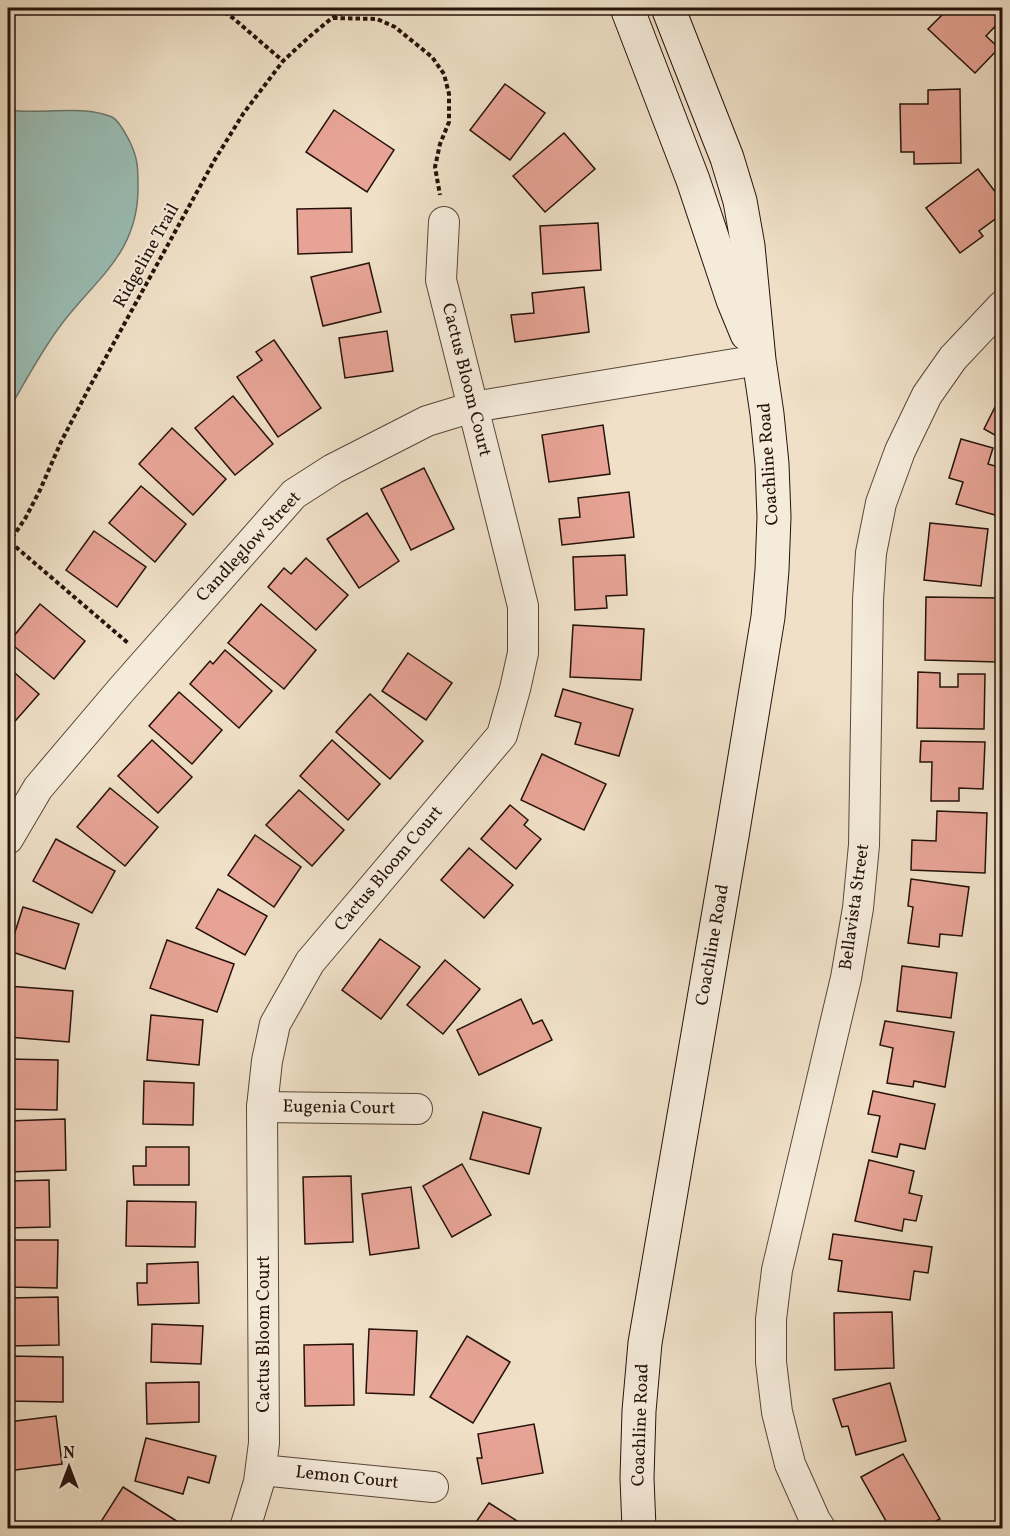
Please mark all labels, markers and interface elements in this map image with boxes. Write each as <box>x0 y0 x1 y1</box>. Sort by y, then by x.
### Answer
street label: Ridgeline Trail <box>108 199 186 313</box>
street label: Cactus Bloom Court <box>435 301 497 459</box>
street label: Coachline Road <box>752 402 786 526</box>
street label: Candleglow Street <box>191 486 307 608</box>
street label: Cactus Bloom Court <box>329 801 449 937</box>
street label: Bellavista Street <box>834 842 876 972</box>
street label: Coachline Road <box>690 882 736 1008</box>
street label: Eugenia Court <box>282 1095 396 1121</box>
street label: Cactus Bloom Court <box>252 1255 277 1413</box>
street label: Coachline Road <box>626 1363 656 1487</box>
north arrow <box>39 1437 99 1497</box>
text: N <box>63 1443 75 1465</box>
street label: Lemon Court <box>294 1460 400 1496</box>

